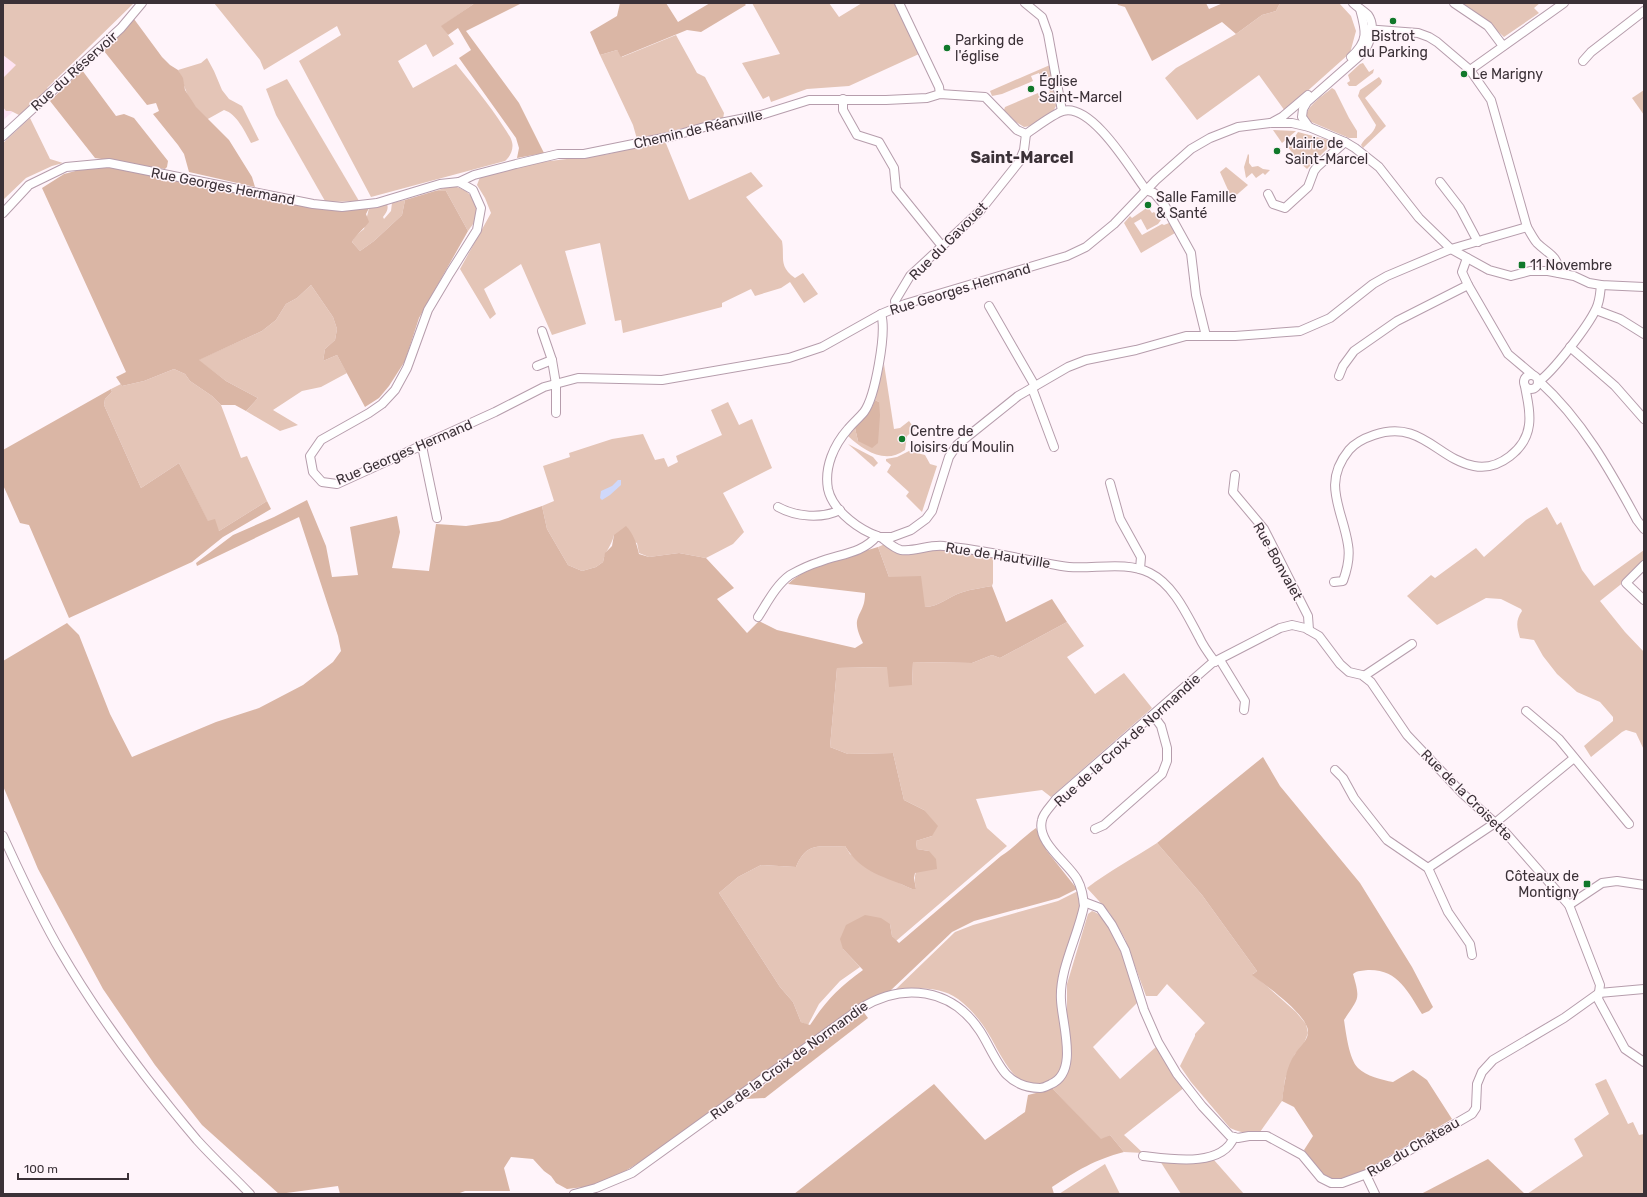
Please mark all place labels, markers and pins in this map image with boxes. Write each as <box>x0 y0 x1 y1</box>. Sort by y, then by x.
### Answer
marker: Bistrot du Parking <box>1388 16 1398 26</box>
place label: Bistrot du Parking <box>1358 28 1428 61</box>
place label: Parking de l'église <box>955 32 1024 65</box>
marker: Parking de l'église <box>942 43 952 53</box>
place label: Le Marigny <box>1472 66 1543 83</box>
marker: Le Marigny <box>1459 69 1469 79</box>
place label: Église Saint-Marcel <box>1039 72 1122 106</box>
marker: Église Saint-Marcel <box>1026 84 1036 94</box>
place label: Mairie de Saint-Marcel <box>1285 135 1368 168</box>
marker: Mairie de Saint-Marcel <box>1272 146 1282 156</box>
place label: Salle Famille & Santé <box>1156 189 1237 222</box>
marker: Salle Famille & Santé <box>1143 200 1153 210</box>
place label: 11 Novembre <box>1530 257 1612 274</box>
marker: 11 Novembre <box>1517 260 1527 270</box>
place label: Centre de loisirs du Moulin <box>910 423 1014 456</box>
marker: Centre de loisirs du Moulin <box>897 434 907 444</box>
place label: Côteaux de Montigny <box>1505 868 1579 901</box>
marker: Côteaux de Montigny <box>1582 879 1592 889</box>

